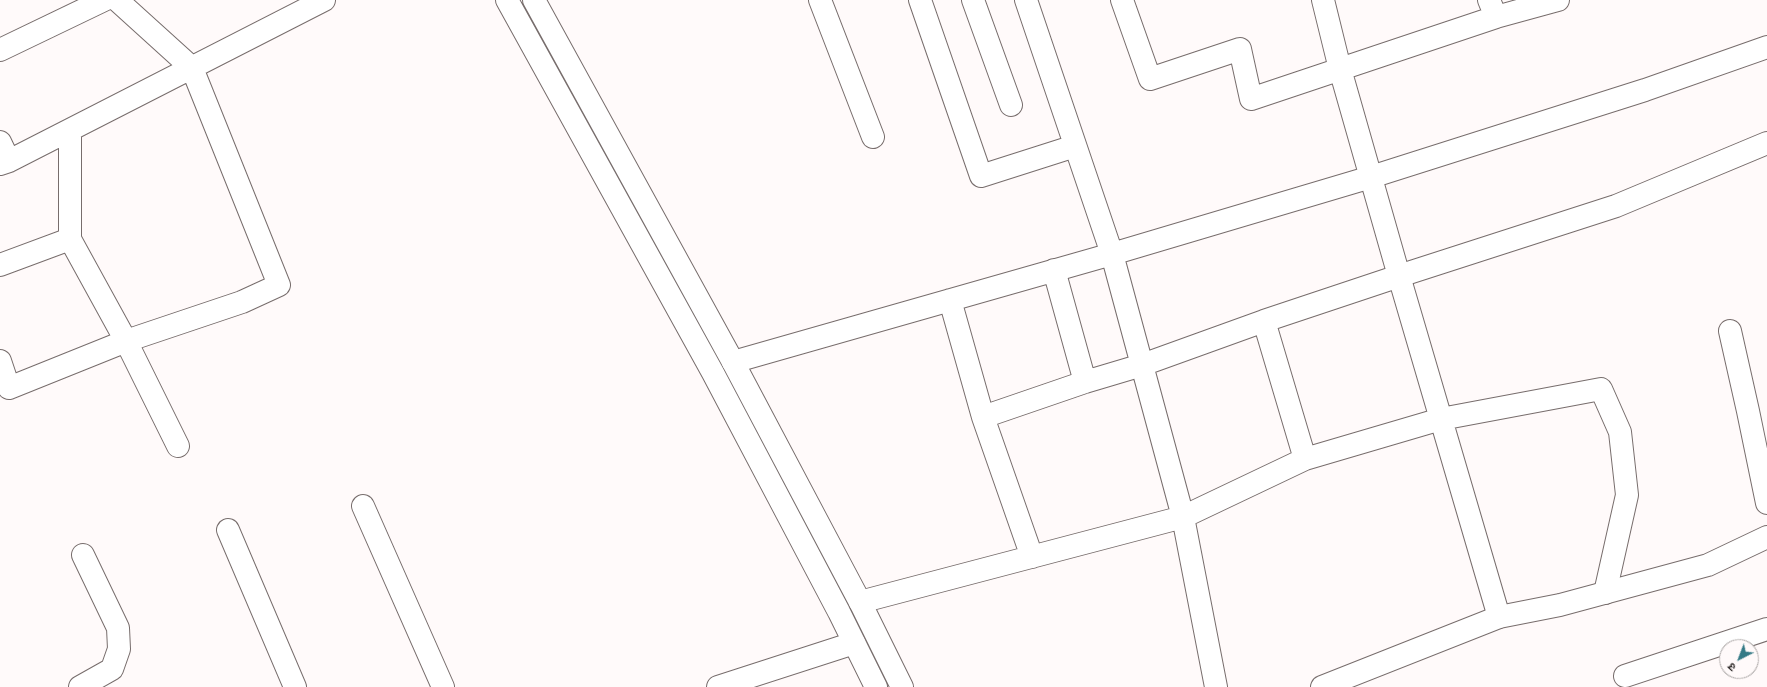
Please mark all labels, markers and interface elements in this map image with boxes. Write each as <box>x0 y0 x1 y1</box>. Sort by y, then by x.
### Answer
north arrow <box>1719 639 1759 679</box>
text: उ <box>1725 660 1739 675</box>

